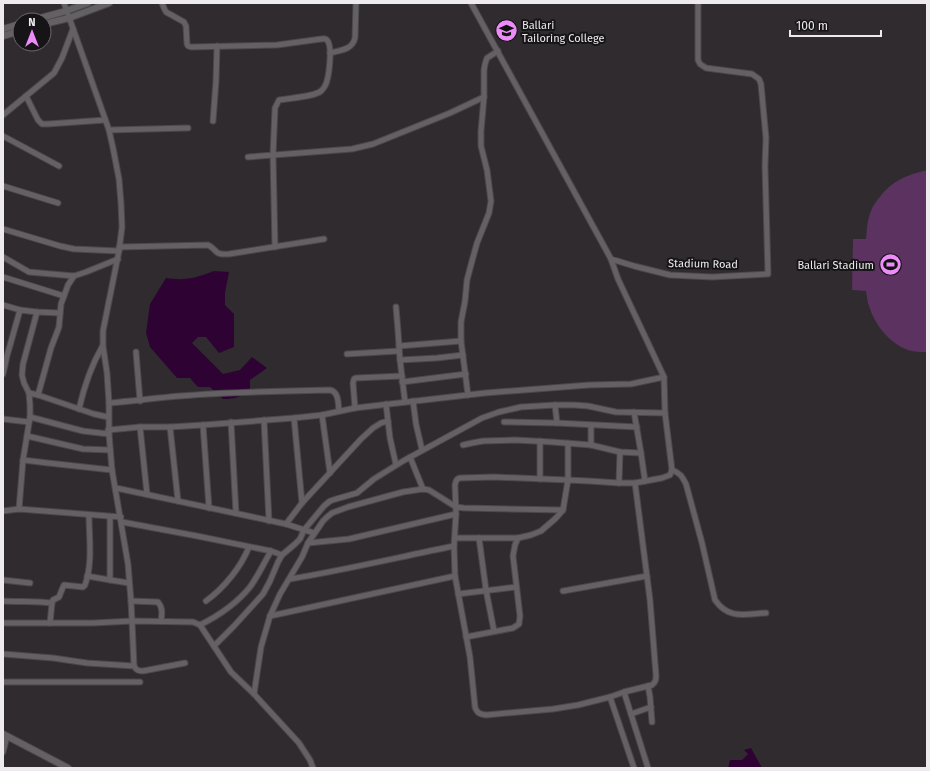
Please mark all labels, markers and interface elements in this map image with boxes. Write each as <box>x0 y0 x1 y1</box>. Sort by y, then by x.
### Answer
north arrow <box>12 12 52 52</box>
scale bar <box>790 12 881 38</box>
text: N <box>28 16 36 29</box>
school or university icon: Ballari Tailoring College <box>494 18 520 44</box>
place label: Ballari Tailoring College <box>522 19 605 45</box>
text: 100 m <box>796 19 828 33</box>
sports icon: Ballari Stadium <box>877 252 903 278</box>
street label: Stadium Road <box>668 257 738 271</box>
place label: Ballari Stadium <box>797 259 874 272</box>

